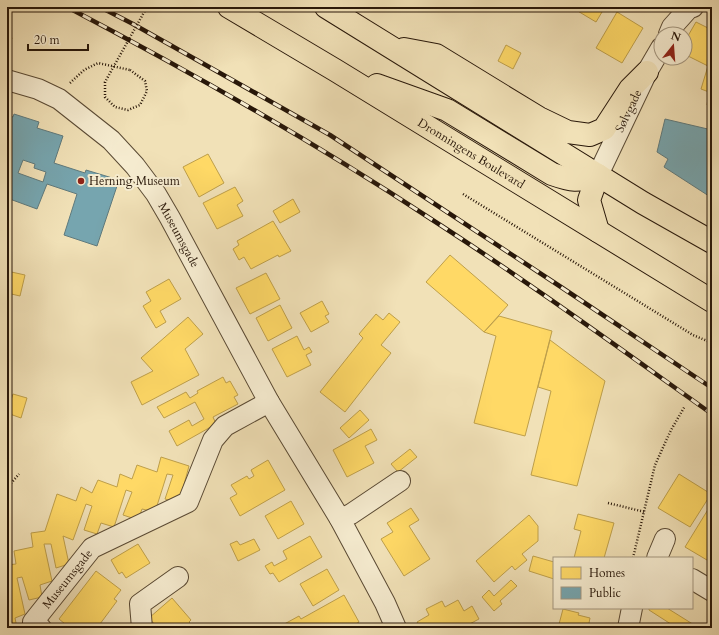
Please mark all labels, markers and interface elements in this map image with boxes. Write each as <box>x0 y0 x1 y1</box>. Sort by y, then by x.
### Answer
scale bar <box>28 26 88 52</box>
north arrow <box>653 26 693 66</box>
text: N <box>669 28 683 46</box>
text: 20 m <box>34 32 61 48</box>
street label: Sølvgade <box>611 87 646 135</box>
street label: Dronningens Boulevard <box>415 115 528 193</box>
place label: Herning Museum <box>89 173 181 189</box>
marker: Herning Museum <box>76 176 86 186</box>
street label: Museumsgade <box>155 199 203 270</box>
street label: Museumsgade <box>39 546 96 612</box>
legend <box>553 557 693 609</box>
text: Homes <box>589 565 625 581</box>
text: Public <box>589 585 622 601</box>

